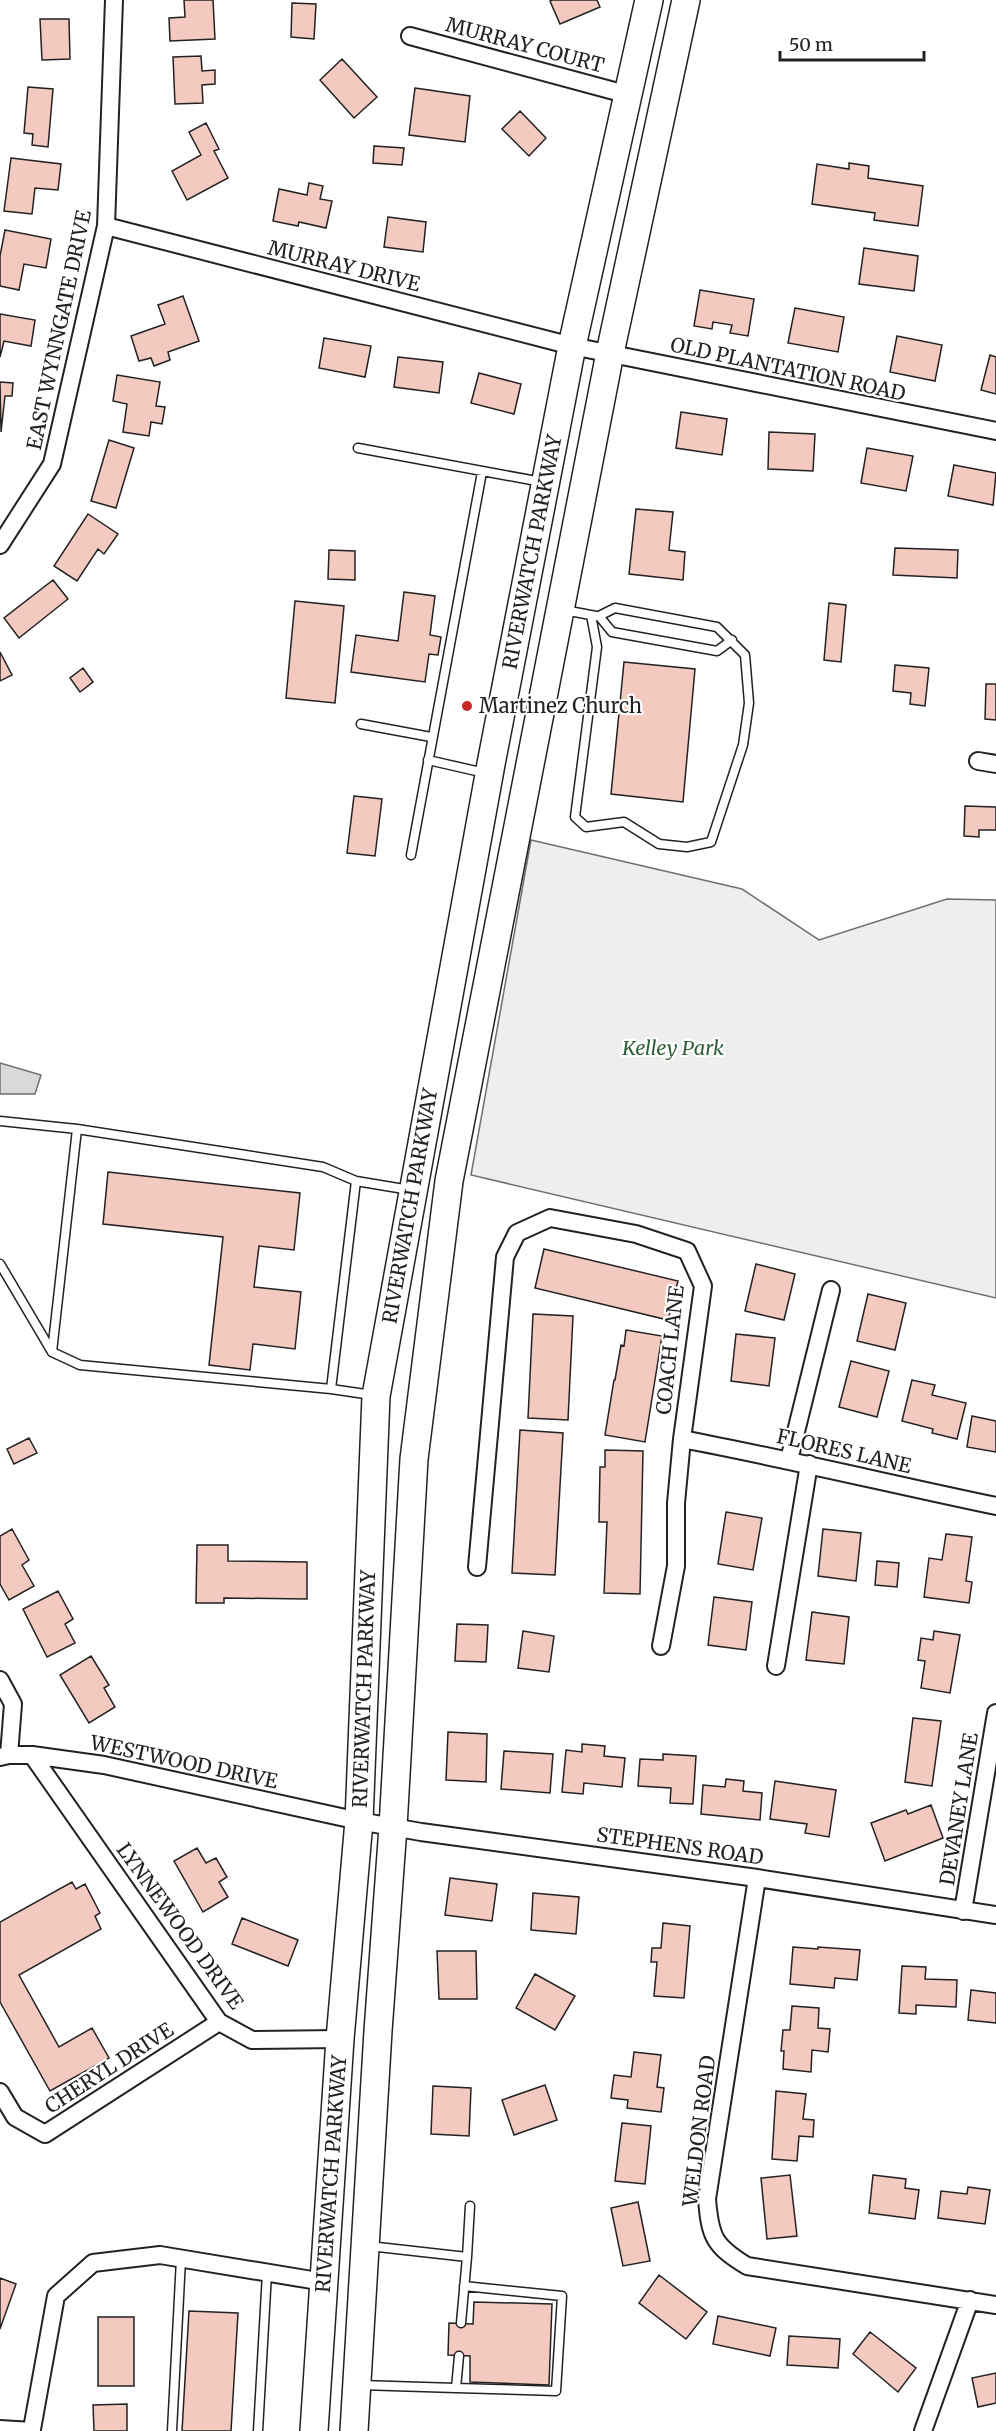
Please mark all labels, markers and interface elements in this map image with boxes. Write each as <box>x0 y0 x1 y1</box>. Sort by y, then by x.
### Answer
street label: MURRAY COURT <box>443 11 607 78</box>
scale bar <box>780 24 924 62</box>
text: 50 m <box>789 33 833 56</box>
street label: EAST WYNNGATE DRIVE <box>21 207 96 452</box>
street label: MURRAY DRIVE <box>265 235 423 297</box>
street label: OLD PLANTATION ROAD <box>668 331 908 406</box>
street label: RIVERWATCH PARKWAY <box>496 431 567 671</box>
place label: Martinez Church <box>479 693 642 718</box>
marker: Martinez Church <box>460 699 474 713</box>
park label: Kelley Park <box>621 1035 724 1060</box>
street label: RIVERWATCH PARKWAY <box>377 1085 443 1325</box>
street label: COACH LANE <box>650 1284 689 1416</box>
street label: FLORES LANE <box>774 1423 914 1478</box>
street label: RIVERWATCH PARKWAY <box>347 1568 380 1809</box>
street label: WESTWOOD DRIVE <box>87 1729 280 1794</box>
street label: DEVANEY LANE <box>934 1731 983 1887</box>
street label: STEPHENS ROAD <box>595 1821 765 1870</box>
street label: LYNNEWOOD DRIVE <box>112 1838 249 2014</box>
street label: CHERYL DRIVE <box>40 2017 178 2118</box>
street label: RIVERWATCH PARKWAY <box>310 2053 351 2294</box>
street label: WELDON ROAD <box>677 2054 720 2209</box>

